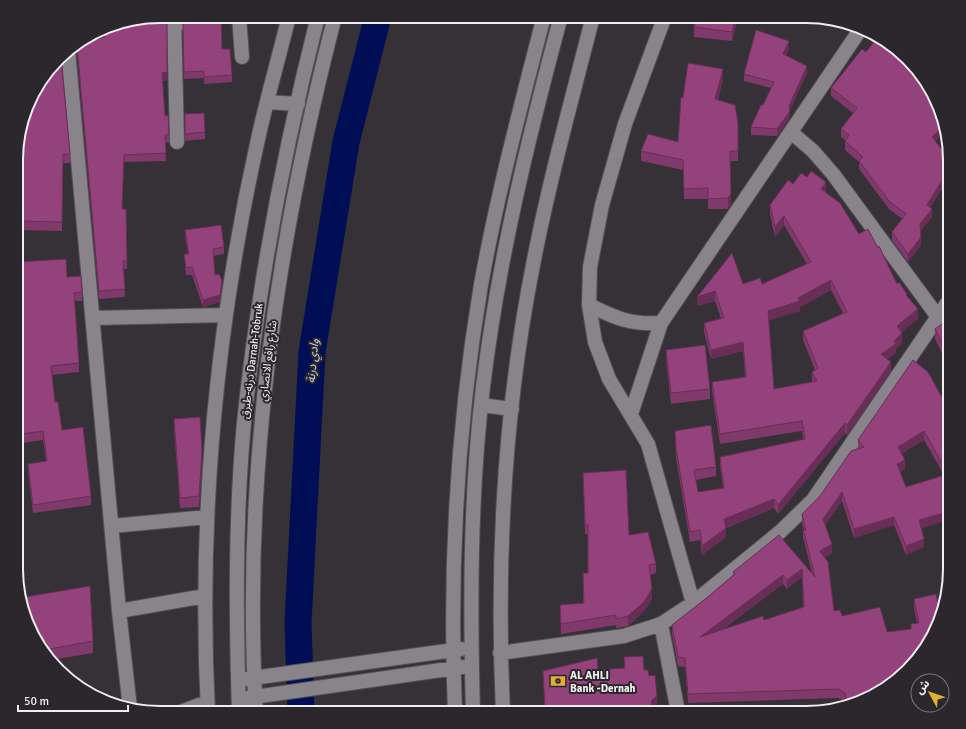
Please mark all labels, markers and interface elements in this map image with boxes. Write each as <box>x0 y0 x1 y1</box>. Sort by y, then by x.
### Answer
street label: درنه-طبرق Darnah-Tobruk <box>238 302 266 420</box>
street label: شارع رافع الانصاري <box>257 319 282 403</box>
water label: وادي درنة <box>304 338 324 384</box>
place label: AL AHLI Bank -Dernah <box>570 669 636 695</box>
bank icon: AL AHLI Bank -Dernah <box>549 672 567 690</box>
north arrow <box>910 673 950 713</box>
text: ش <box>913 677 933 697</box>
scale bar <box>18 687 128 713</box>
text: 50 m <box>24 694 49 709</box>

